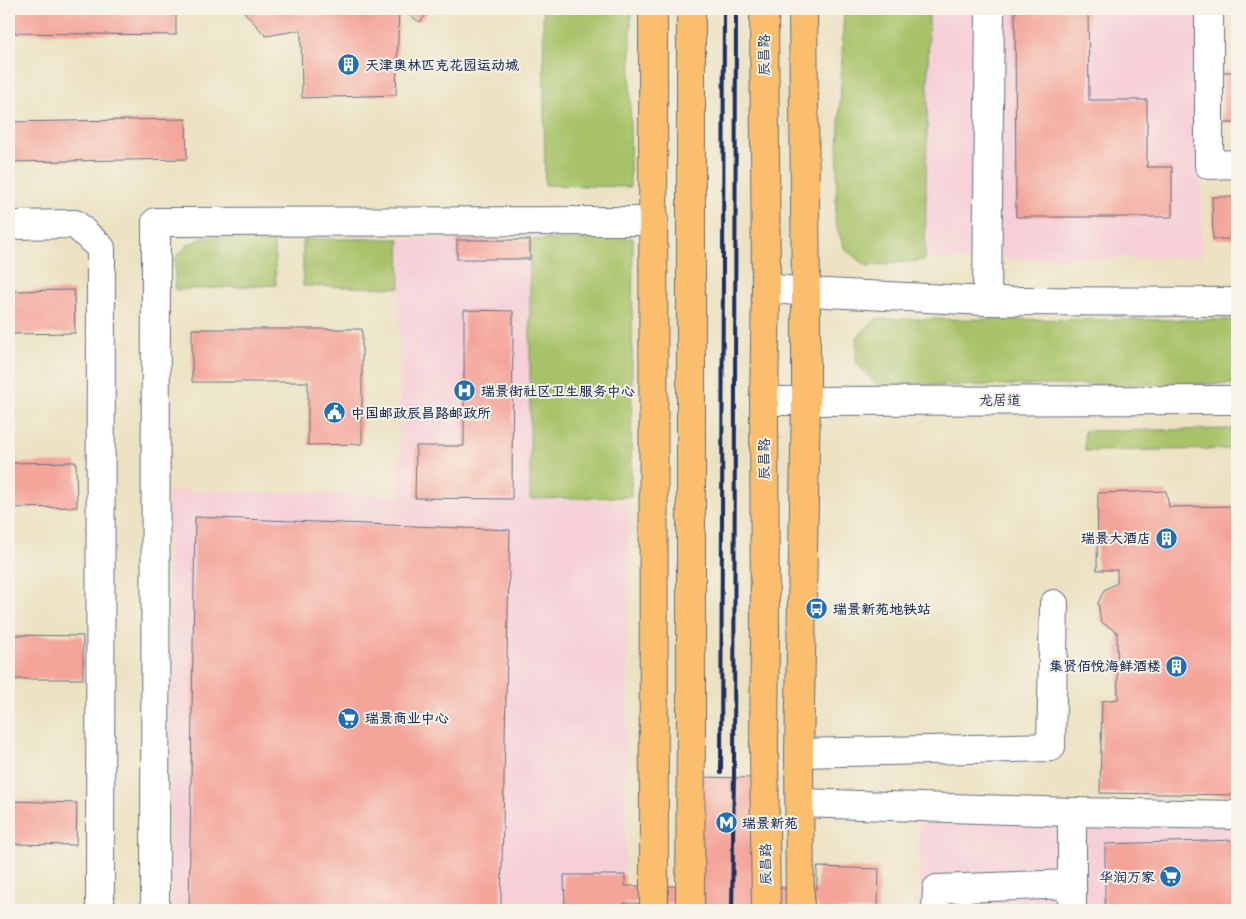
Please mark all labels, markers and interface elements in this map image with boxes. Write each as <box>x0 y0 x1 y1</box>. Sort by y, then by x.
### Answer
street label: 辰昌路 <box>756 34 773 76</box>
building icon: 天津奥林匹克花园运动城 <box>337 53 361 77</box>
place label: 天津奥林匹克花园运动城 <box>365 57 519 74</box>
hospital icon: 瑞景街社区卫生服务中心 <box>453 379 477 403</box>
place label: 瑞景街社区卫生服务中心 <box>481 383 635 400</box>
street label: 龙居道 <box>979 392 1021 409</box>
public building icon: 中国邮政辰昌路邮政所 <box>323 401 347 425</box>
place label: 中国邮政辰昌路邮政所 <box>351 405 491 422</box>
street label: 辰昌路 <box>756 438 773 480</box>
building icon: 瑞景大酒店 <box>1155 526 1179 550</box>
place label: 瑞景大酒店 <box>1081 530 1151 547</box>
bus stop icon: 瑞景新苑地铁站 <box>805 597 829 621</box>
place label: 瑞景新苑地铁站 <box>833 601 931 618</box>
building icon: 集贤佰悦海鲜酒楼 <box>1165 654 1189 678</box>
place label: 集贤佰悦海鲜酒楼 <box>1049 658 1161 675</box>
supermarket icon: 瑞景商业中心 <box>337 706 361 730</box>
place label: 瑞景商业中心 <box>365 710 449 727</box>
metro station icon: 瑞景新苑 <box>714 811 738 835</box>
place label: 瑞景新苑 <box>742 815 798 832</box>
street label: 辰昌路 <box>757 843 775 885</box>
supermarket icon: 华润万家 <box>1159 865 1183 889</box>
place label: 华润万家 <box>1099 869 1155 886</box>

